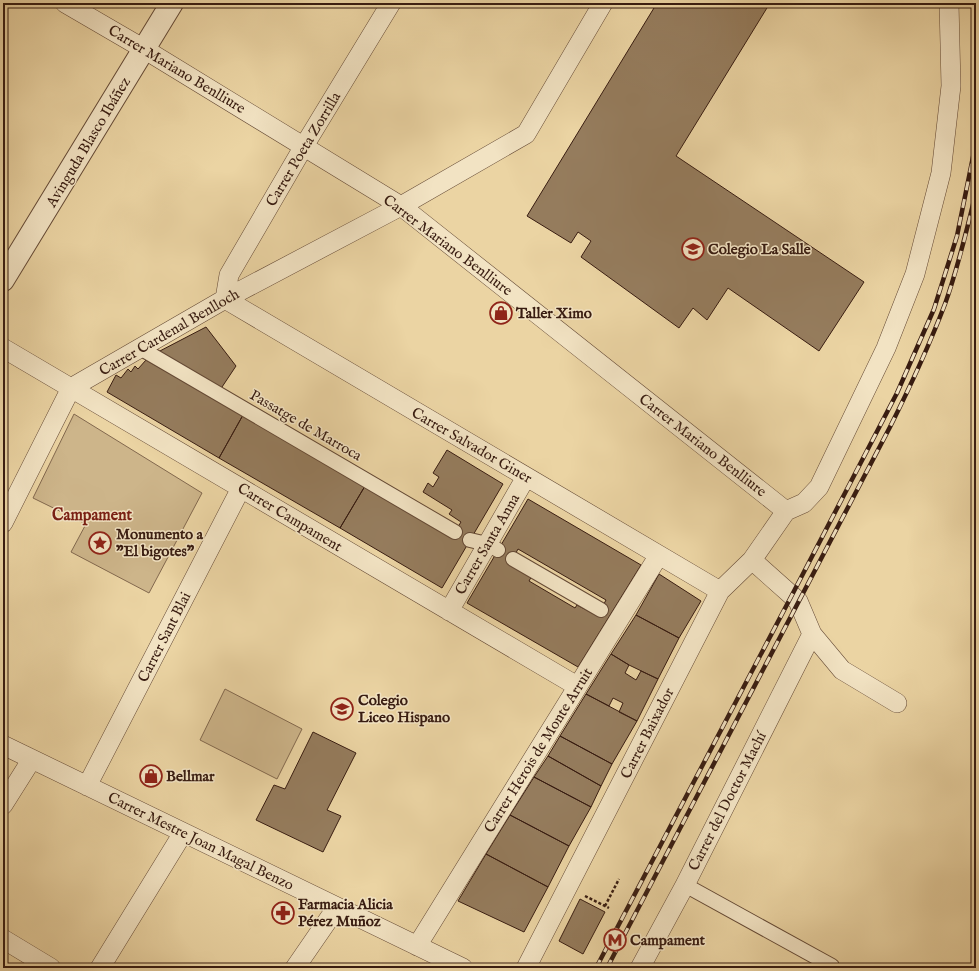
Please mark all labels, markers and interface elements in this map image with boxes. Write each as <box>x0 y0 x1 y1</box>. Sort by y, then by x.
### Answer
street label: Carrer Mariano Benlliure <box>105 21 249 118</box>
street label: Avinguda Blasco Ibáñez <box>42 74 135 212</box>
street label: Carrer Poeta Zorrilla <box>262 88 345 210</box>
street label: Carrer Mariano Benlliure <box>379 191 516 300</box>
school or university icon: Colegio La Salle <box>680 236 706 262</box>
place label: Colegio La Salle <box>708 240 811 259</box>
street label: Carrer Cardenal Benlloch <box>96 285 243 380</box>
shop icon: Taller Ximo <box>488 300 514 326</box>
place label: Taller Ximo <box>515 304 592 323</box>
street label: Passatge de Marroca <box>246 386 366 465</box>
street label: Carrer Mariano Benlliure <box>635 390 770 501</box>
street label: Carrer Salvador Giner <box>408 403 536 488</box>
street label: Carrer Campament <box>234 479 346 556</box>
street label: Carrer Santa Anna <box>451 490 524 598</box>
district label: Campament <box>52 506 132 526</box>
place label: Monumento a "El bigotes" <box>116 525 203 561</box>
place icon: Monumento a "El bigotes" <box>87 530 113 556</box>
street label: Carrer Sant Blai <box>134 589 195 686</box>
street label: Carrer Herois de Monte Arruit <box>480 664 597 836</box>
street label: Carrer Baixador <box>616 684 679 782</box>
place label: Colegio Liceo Hispano <box>358 691 450 727</box>
school or university icon: Colegio Liceo Hispano <box>329 696 355 722</box>
street label: Carrer del Doctor Machí <box>684 728 771 874</box>
shop icon: Bellmar <box>138 763 164 789</box>
place label: Bellmar <box>166 767 215 786</box>
street label: Carrer Mestre Joan Magal Benzo <box>105 788 297 895</box>
place label: Farmacia Alicia Pérez Muñoz <box>298 895 393 931</box>
pharmacy icon: Farmacia Alicia Pérez Muñoz <box>270 900 296 926</box>
metro station icon: Campament <box>602 927 628 953</box>
place label: Campament <box>630 931 706 950</box>

